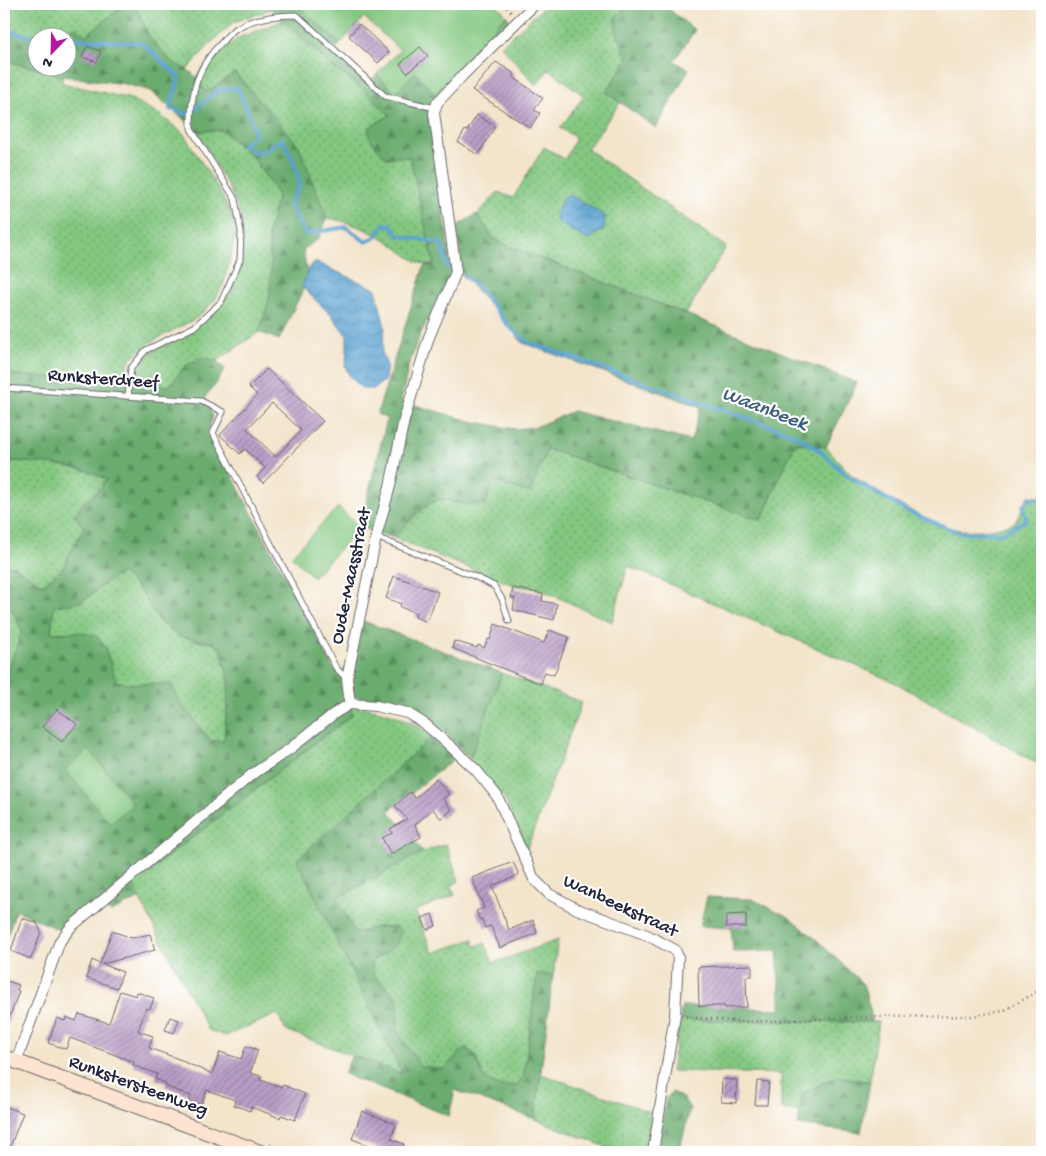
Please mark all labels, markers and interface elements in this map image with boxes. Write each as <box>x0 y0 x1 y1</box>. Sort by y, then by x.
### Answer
north arrow <box>28 28 78 78</box>
text: N <box>40 52 55 71</box>
street label: Runksterdreef <box>47 365 161 395</box>
water label: Waanbeek <box>718 383 812 437</box>
street label: Oude-Maasstraat <box>326 504 378 646</box>
street label: Wanbeekstraat <box>559 870 683 945</box>
street label: Runkstersteenweg <box>65 1051 211 1123</box>

